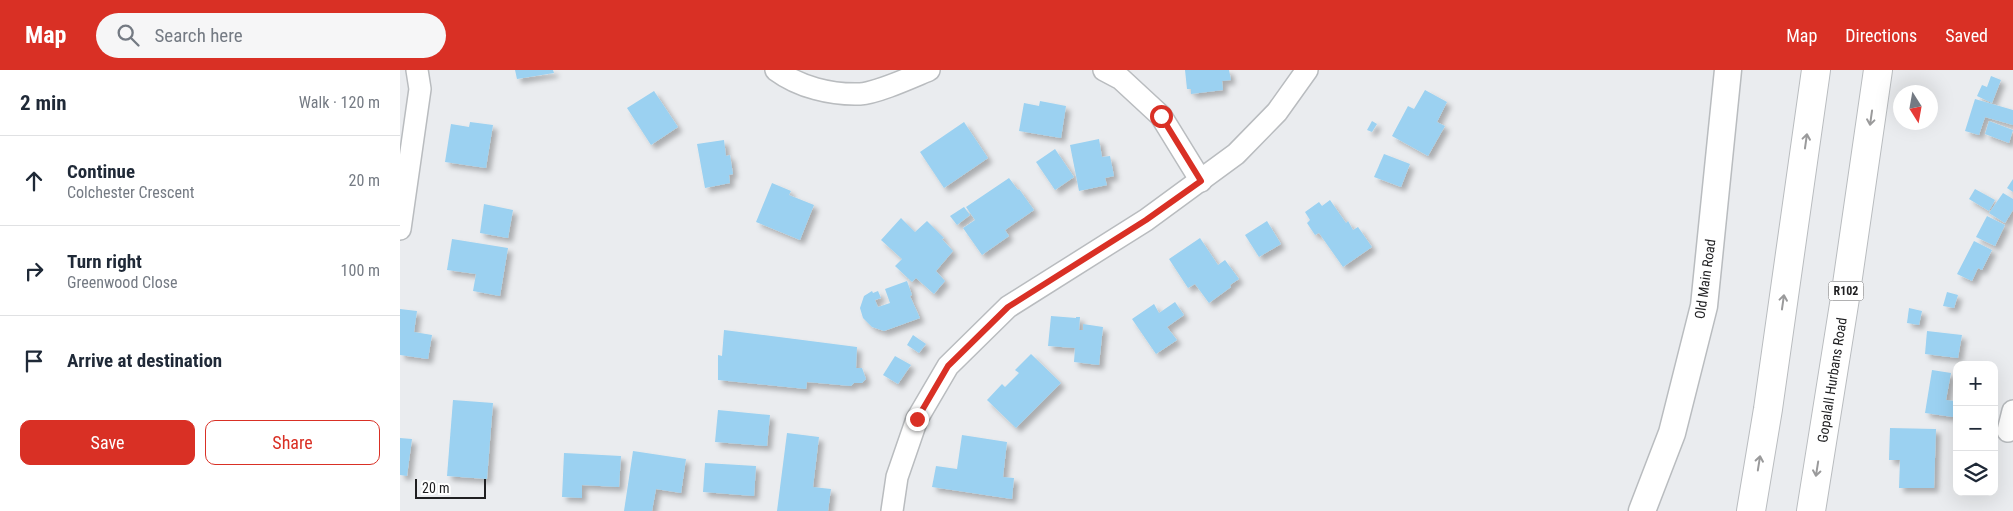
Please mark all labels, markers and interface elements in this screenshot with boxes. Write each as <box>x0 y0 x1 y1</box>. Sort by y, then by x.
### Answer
search box <box>96 13 446 58</box>
text: Map <box>25 21 66 49</box>
icon: search <box>114 21 142 49</box>
text: Search here <box>154 24 243 47</box>
text: Map <box>1786 25 1817 46</box>
text: Directions <box>1845 25 1917 46</box>
text: Saved <box>1945 25 1988 46</box>
north arrow <box>1893 85 1938 130</box>
text: 2 min <box>20 91 67 115</box>
text: Walk · 120 m <box>299 93 380 112</box>
route start <box>1150 105 1173 128</box>
one-way arrow <box>1865 110 1875 126</box>
one-way arrow <box>1801 134 1811 150</box>
text: Continue <box>67 160 135 183</box>
icon: ahead <box>20 167 48 195</box>
text: 20 m <box>348 171 380 190</box>
text: Colchester Crescent <box>67 183 194 202</box>
street label: Old Main Road <box>1691 238 1719 320</box>
text: Turn right <box>67 250 142 273</box>
icon: right <box>20 257 48 285</box>
text: 100 m <box>341 261 380 280</box>
text: Greenwood Close <box>67 273 178 292</box>
road number: R102 <box>1828 282 1864 300</box>
one-way arrow <box>1778 295 1788 311</box>
street label: Gopalall Hurbans Road <box>1814 316 1850 444</box>
icon: arrive <box>20 347 48 375</box>
text: Arrive at destination <box>67 349 222 372</box>
map controls <box>1953 361 1998 496</box>
button: + <box>1953 361 1998 406</box>
button: − <box>1953 406 1998 451</box>
route end <box>906 408 929 431</box>
button: Save <box>20 420 195 465</box>
button: Share <box>205 420 380 465</box>
button: layers <box>1953 451 1998 496</box>
one-way arrow <box>1754 455 1764 471</box>
one-way arrow <box>1812 461 1822 477</box>
scale bar <box>415 476 486 499</box>
text: 20 m <box>422 480 450 496</box>

